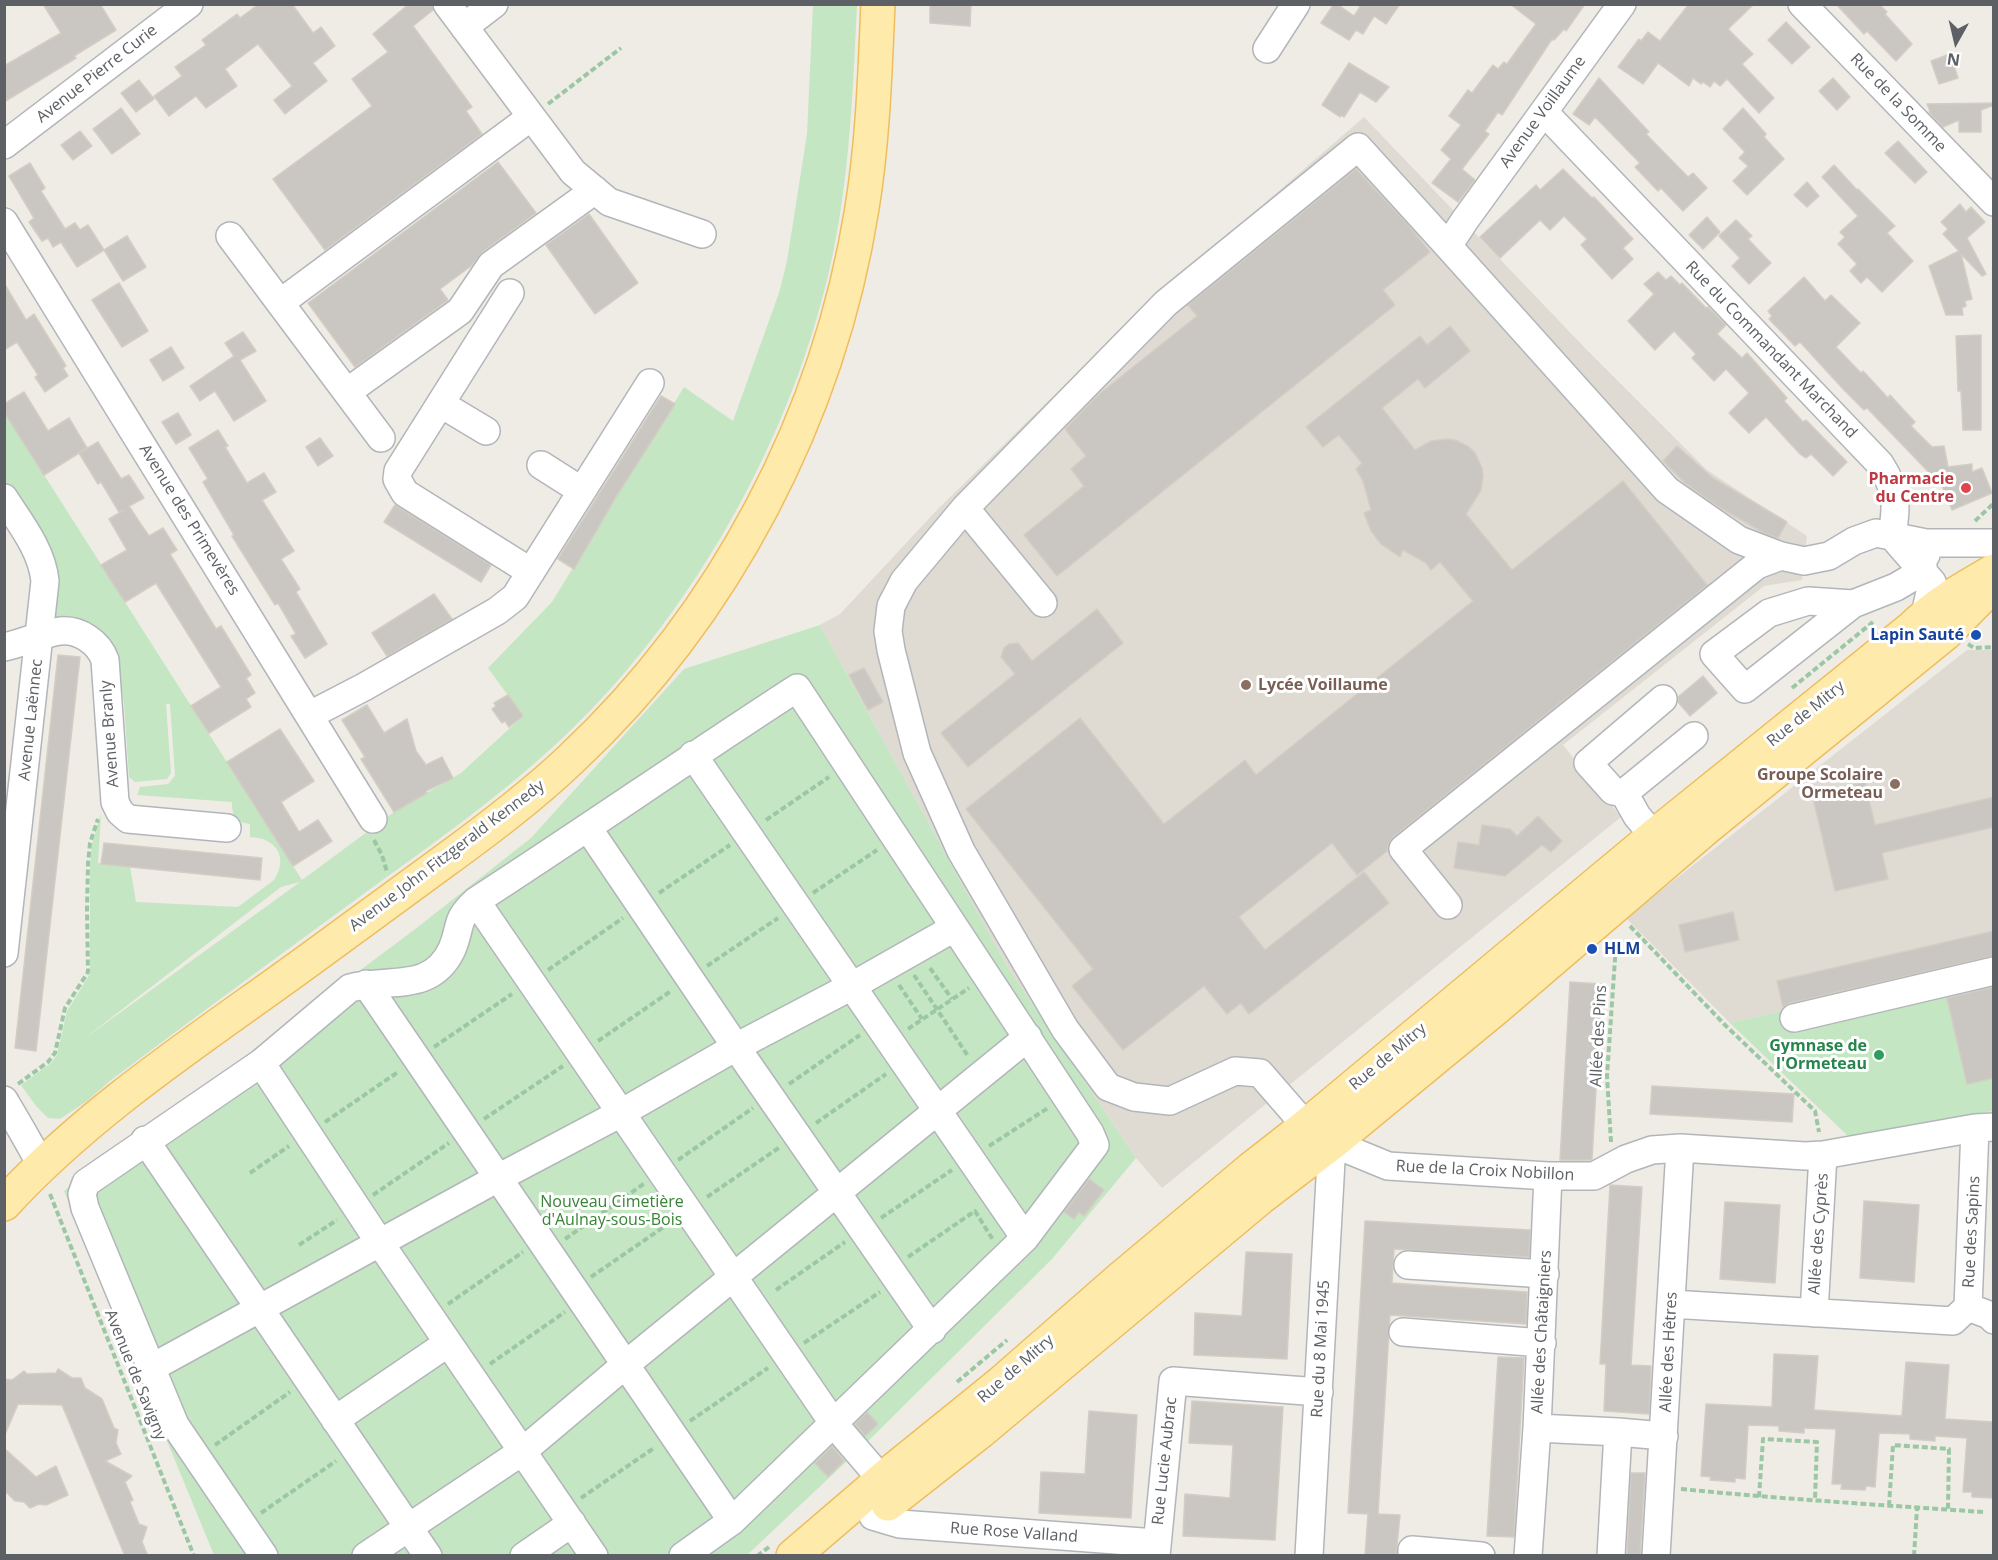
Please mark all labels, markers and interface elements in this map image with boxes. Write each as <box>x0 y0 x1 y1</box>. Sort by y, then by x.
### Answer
north arrow <box>1926 12 1986 72</box>
street label: Avenue Pierre Curie <box>33 21 161 127</box>
text: N <box>1946 48 1961 72</box>
street label: Rue de la Somme <box>1846 50 1950 156</box>
street label: Avenue Voillaume <box>1496 52 1590 172</box>
street label: Rue du Commandant Marchand <box>1681 257 1861 443</box>
street label: Avenue des Primevères <box>135 441 243 599</box>
place label: Pharmacie du Centre <box>1869 469 1954 507</box>
marker: Pharmacie du Centre <box>1959 481 1973 495</box>
place label: Lapin Sauté <box>1870 625 1964 645</box>
marker: Lapin Sauté <box>1969 628 1983 642</box>
street label: Avenue Laënnec <box>15 658 47 782</box>
place label: Lycée Voillaume <box>1258 675 1388 695</box>
street label: Rue de Mitry <box>1763 677 1849 751</box>
marker: Lycée Voillaume <box>1239 678 1253 692</box>
street label: Avenue Branly <box>97 680 123 788</box>
place label: Groupe Scolaire Ormeteau <box>1757 765 1883 803</box>
street label: Avenue John Fitzgerald Kennedy <box>346 776 548 936</box>
marker: Groupe Scolaire Ormeteau <box>1888 777 1902 791</box>
place label: HLM <box>1604 939 1640 959</box>
marker: HLM <box>1585 942 1599 956</box>
street label: Allée des Pins <box>1587 985 1611 1087</box>
street label: Rue de Mitry <box>1346 1019 1430 1095</box>
place label: Gymnase de l'Ormeteau <box>1769 1036 1867 1074</box>
marker: Gymnase de l'Ormeteau <box>1872 1048 1886 1062</box>
street label: Rue de la Croix Nobillon <box>1395 1157 1575 1185</box>
street label: Allée des Cyprès <box>1805 1173 1833 1295</box>
street label: Rue des Sapins <box>1959 1175 1985 1289</box>
park label: Nouveau Cimetière d'Aulnay-sous-Bois <box>540 1192 684 1230</box>
street label: Allée des Châtaigniers <box>1528 1250 1556 1414</box>
street label: Rue du 8 Mai 1945 <box>1308 1280 1334 1418</box>
street label: Allée des Hêtres <box>1656 1291 1682 1413</box>
street label: Avenue de Savigny <box>100 1307 170 1443</box>
street label: Rue de Mitry <box>974 1331 1058 1407</box>
street label: Rue Lucie Aubrac <box>1149 1396 1181 1526</box>
street label: Rue Rose Valland <box>949 1519 1079 1547</box>

